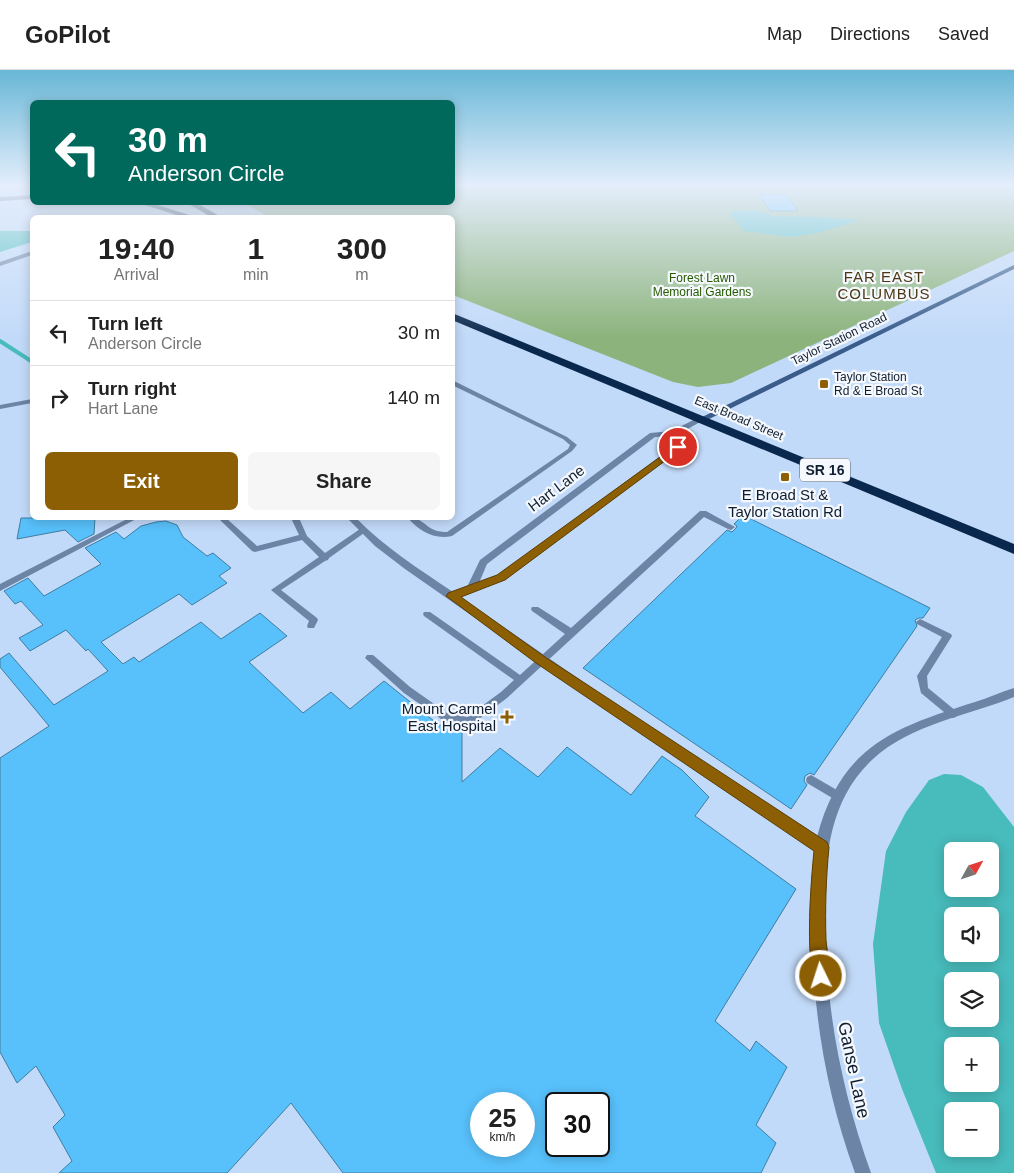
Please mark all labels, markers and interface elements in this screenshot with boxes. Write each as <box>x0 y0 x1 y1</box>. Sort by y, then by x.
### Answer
text: GoPilot <box>25 21 110 48</box>
text: Map <box>767 24 802 44</box>
text: Directions <box>830 24 910 44</box>
text: Saved <box>938 24 989 44</box>
icon: left <box>45 120 110 185</box>
text: 30 m <box>128 120 208 159</box>
text: Anderson Circle <box>128 161 285 186</box>
text: 19:40 <box>98 232 175 265</box>
text: 1 <box>247 232 264 265</box>
text: 300 <box>337 232 387 265</box>
text: Arrival <box>114 266 159 283</box>
text: min <box>243 266 269 283</box>
text: m <box>355 266 368 283</box>
district label: FAR EAST COLUMBUS <box>837 268 931 302</box>
park label: Forest Lawn Memorial Gardens <box>653 271 751 299</box>
street label: Taylor Station Road <box>789 310 889 368</box>
text: Turn left <box>88 313 163 334</box>
icon: left <box>45 319 73 347</box>
text: 30 m <box>398 322 440 343</box>
text: Anderson Circle <box>88 335 202 352</box>
place label: Taylor Station Rd & E Broad St <box>834 370 923 398</box>
text: Turn right <box>88 378 176 399</box>
marker: Taylor Station Rd & E Broad St <box>818 378 830 390</box>
icon: right <box>45 384 73 412</box>
text: 140 m <box>387 387 440 408</box>
street label: East Broad Street <box>693 393 786 443</box>
text: Hart Lane <box>88 400 158 417</box>
pin <box>657 426 699 468</box>
icon: arrive <box>664 433 692 461</box>
button: Exit <box>45 452 238 510</box>
button: Share <box>248 452 440 510</box>
road number: SR 16 <box>800 458 850 482</box>
street label: Hart Lane <box>525 461 587 515</box>
marker: E Broad St & Taylor Station Rd <box>779 471 791 483</box>
place label: E Broad St & Taylor Station Rd <box>728 486 842 520</box>
place label: Mount Carmel East Hospital <box>402 700 496 734</box>
marker: Mount Carmel East Hospital <box>500 710 514 724</box>
north arrow <box>944 842 999 898</box>
map controls <box>944 842 999 1157</box>
button: sound <box>944 907 999 962</box>
position arrow <box>794 949 846 1001</box>
button: layers <box>944 972 999 1027</box>
street label: Ganse Lane <box>834 1020 874 1120</box>
button: + <box>944 1037 999 1092</box>
speed limit sign: 30 <box>545 1092 610 1157</box>
button: − <box>944 1102 999 1157</box>
text: 25 <box>489 1104 516 1132</box>
text: km/h <box>489 1130 516 1144</box>

